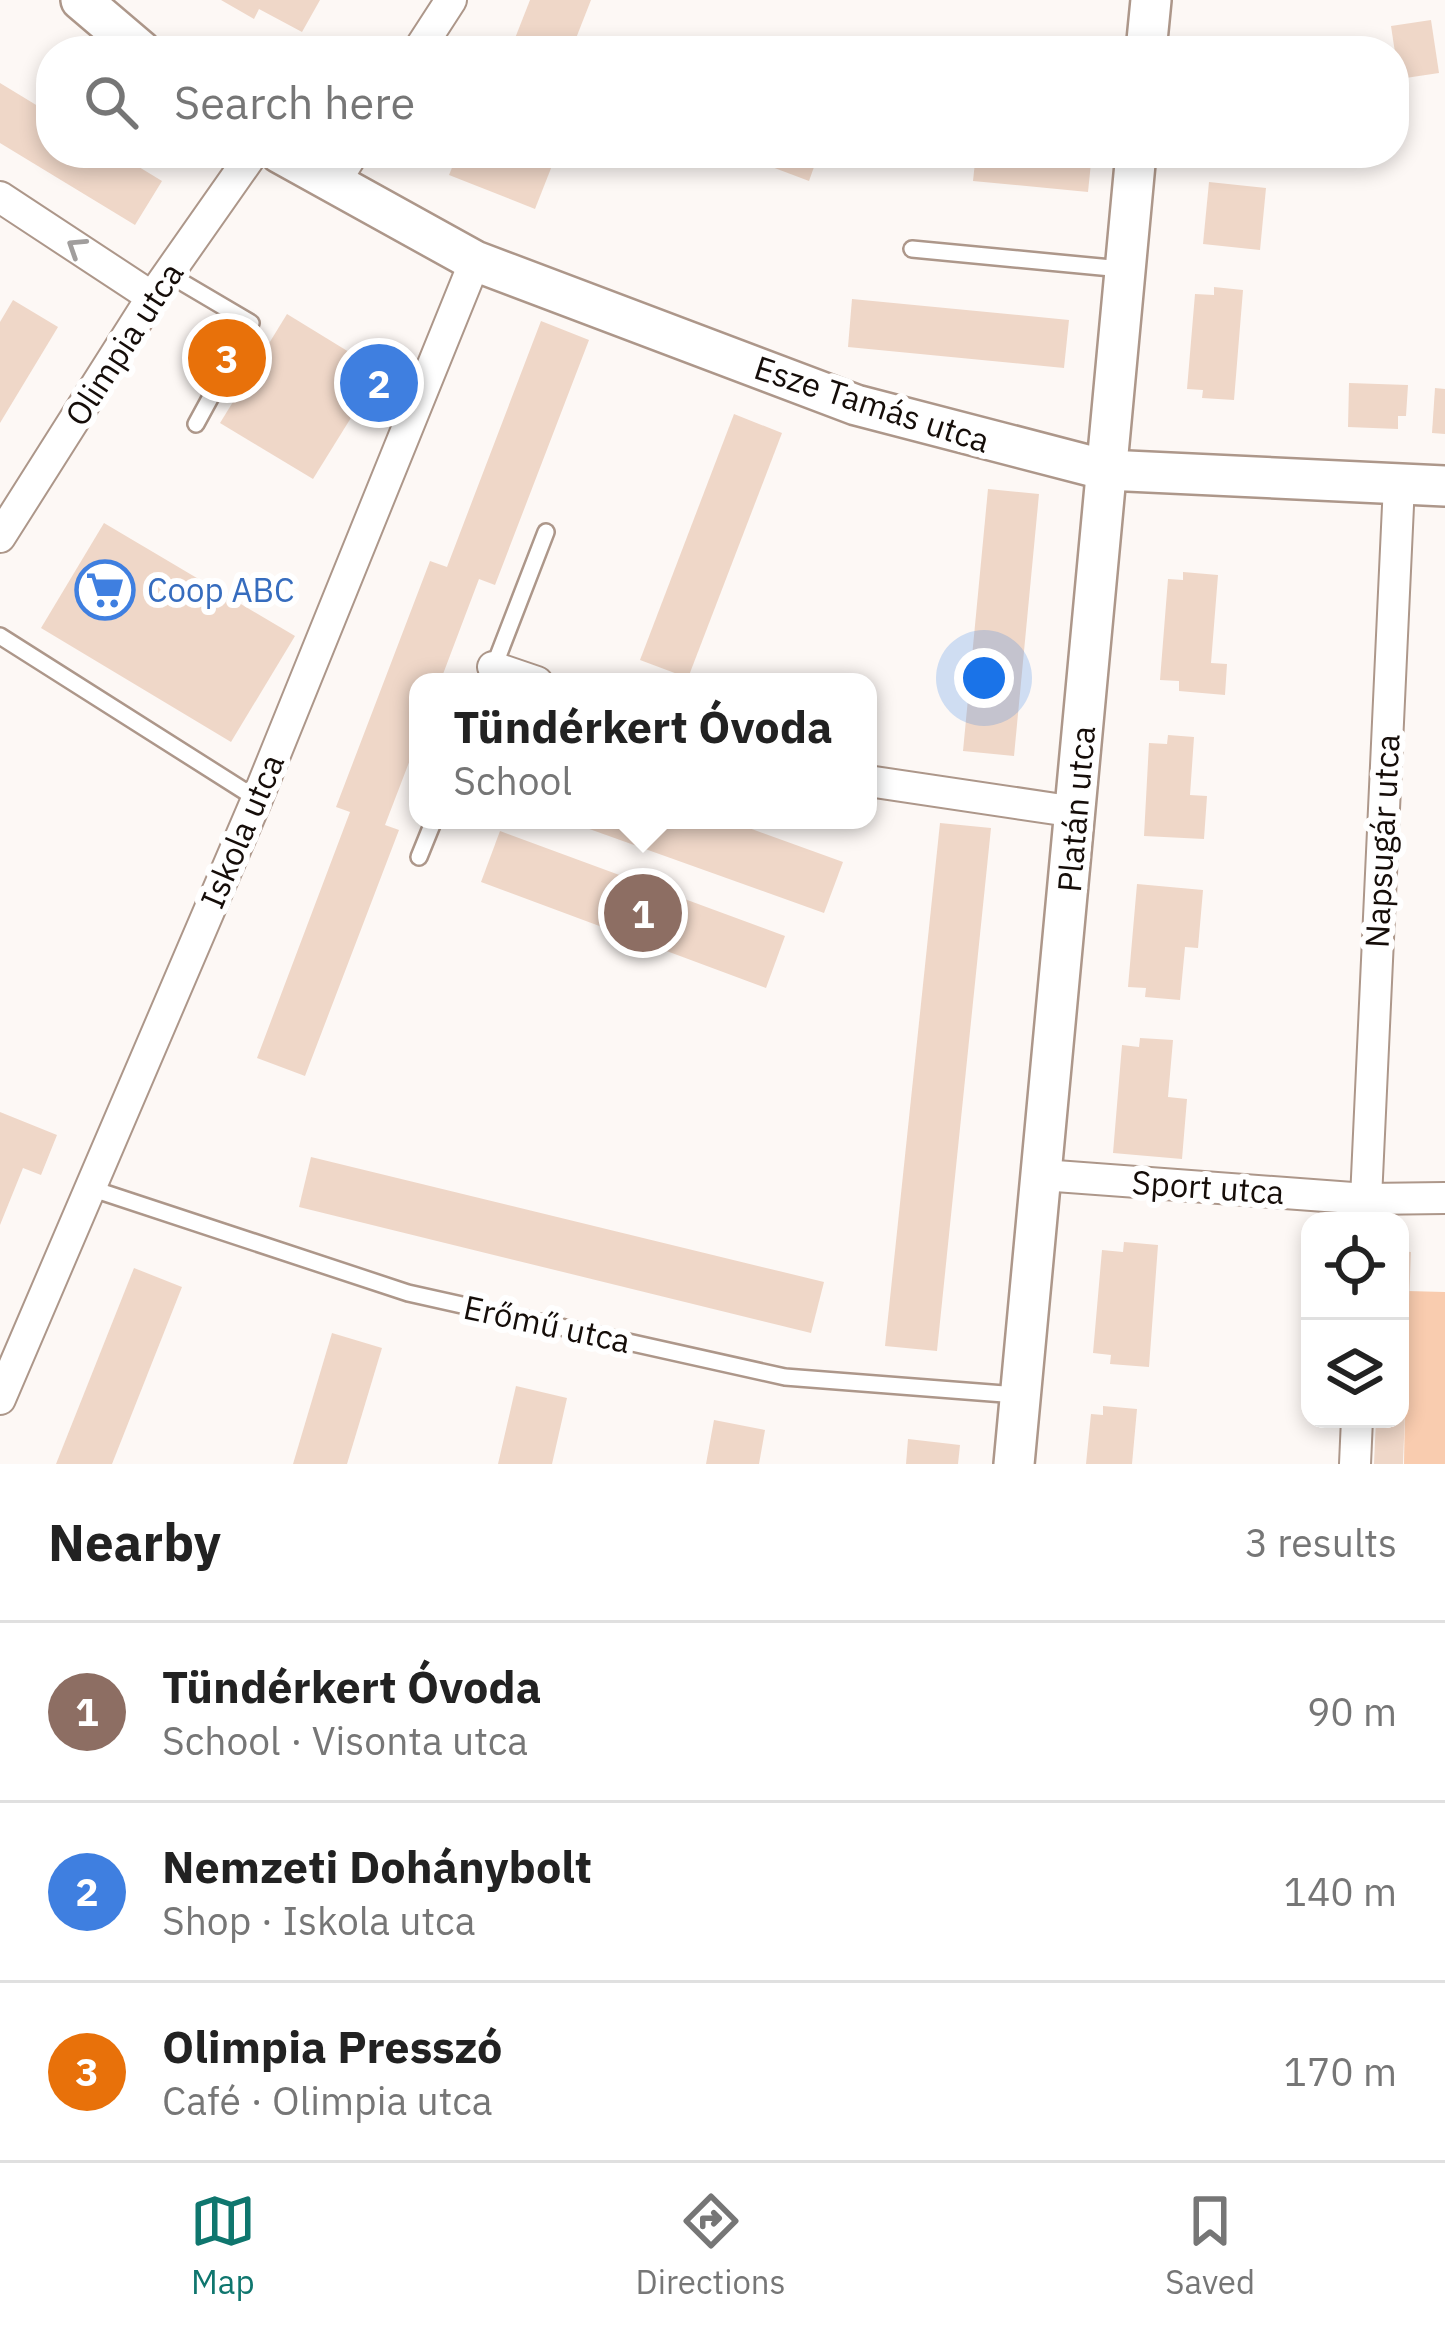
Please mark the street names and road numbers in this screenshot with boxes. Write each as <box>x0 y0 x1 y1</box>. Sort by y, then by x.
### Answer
street label: Olimpia utca <box>55 254 192 434</box>
street label: Esze Tamás utca <box>749 345 995 462</box>
street label: Platán utca <box>1047 724 1104 894</box>
street label: Napsugár utca <box>1354 733 1409 949</box>
street label: Iskola utca <box>190 747 293 914</box>
street label: Sport utca <box>1130 1160 1286 1213</box>
street label: Erőmű utca <box>460 1285 634 1362</box>

